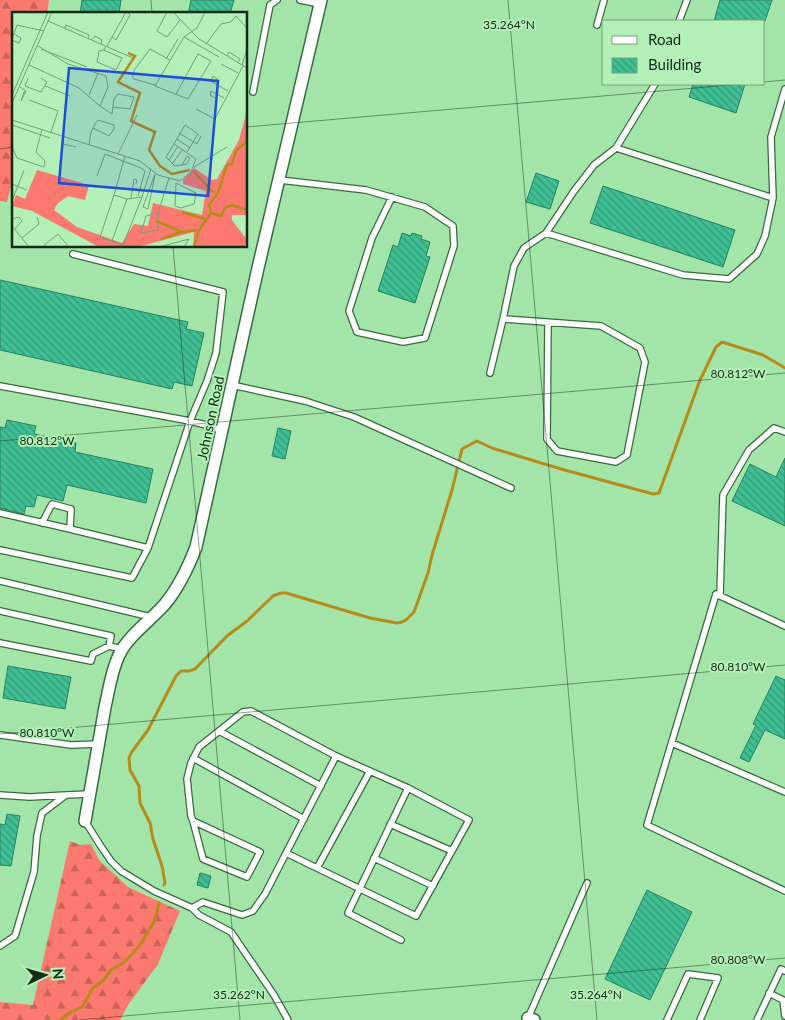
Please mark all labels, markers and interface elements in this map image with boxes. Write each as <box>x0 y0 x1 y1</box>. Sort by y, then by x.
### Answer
inset map <box>12 12 248 248</box>
text: 35.264°N <box>483 17 535 32</box>
legend <box>602 20 765 85</box>
text: Road <box>648 30 681 48</box>
text: Building <box>648 55 701 73</box>
text: 80.812°W <box>710 366 766 381</box>
street label: Johnson Road <box>193 374 227 462</box>
text: 80.812°W <box>19 433 75 448</box>
text: 80.810°W <box>710 659 766 674</box>
text: 80.810°W <box>19 725 75 740</box>
north arrow <box>20 950 70 1000</box>
text: 80.808°W <box>710 952 766 967</box>
text: N <box>50 968 67 980</box>
text: 35.262°N <box>213 987 265 1002</box>
text: 35.264°N <box>570 987 622 1002</box>

